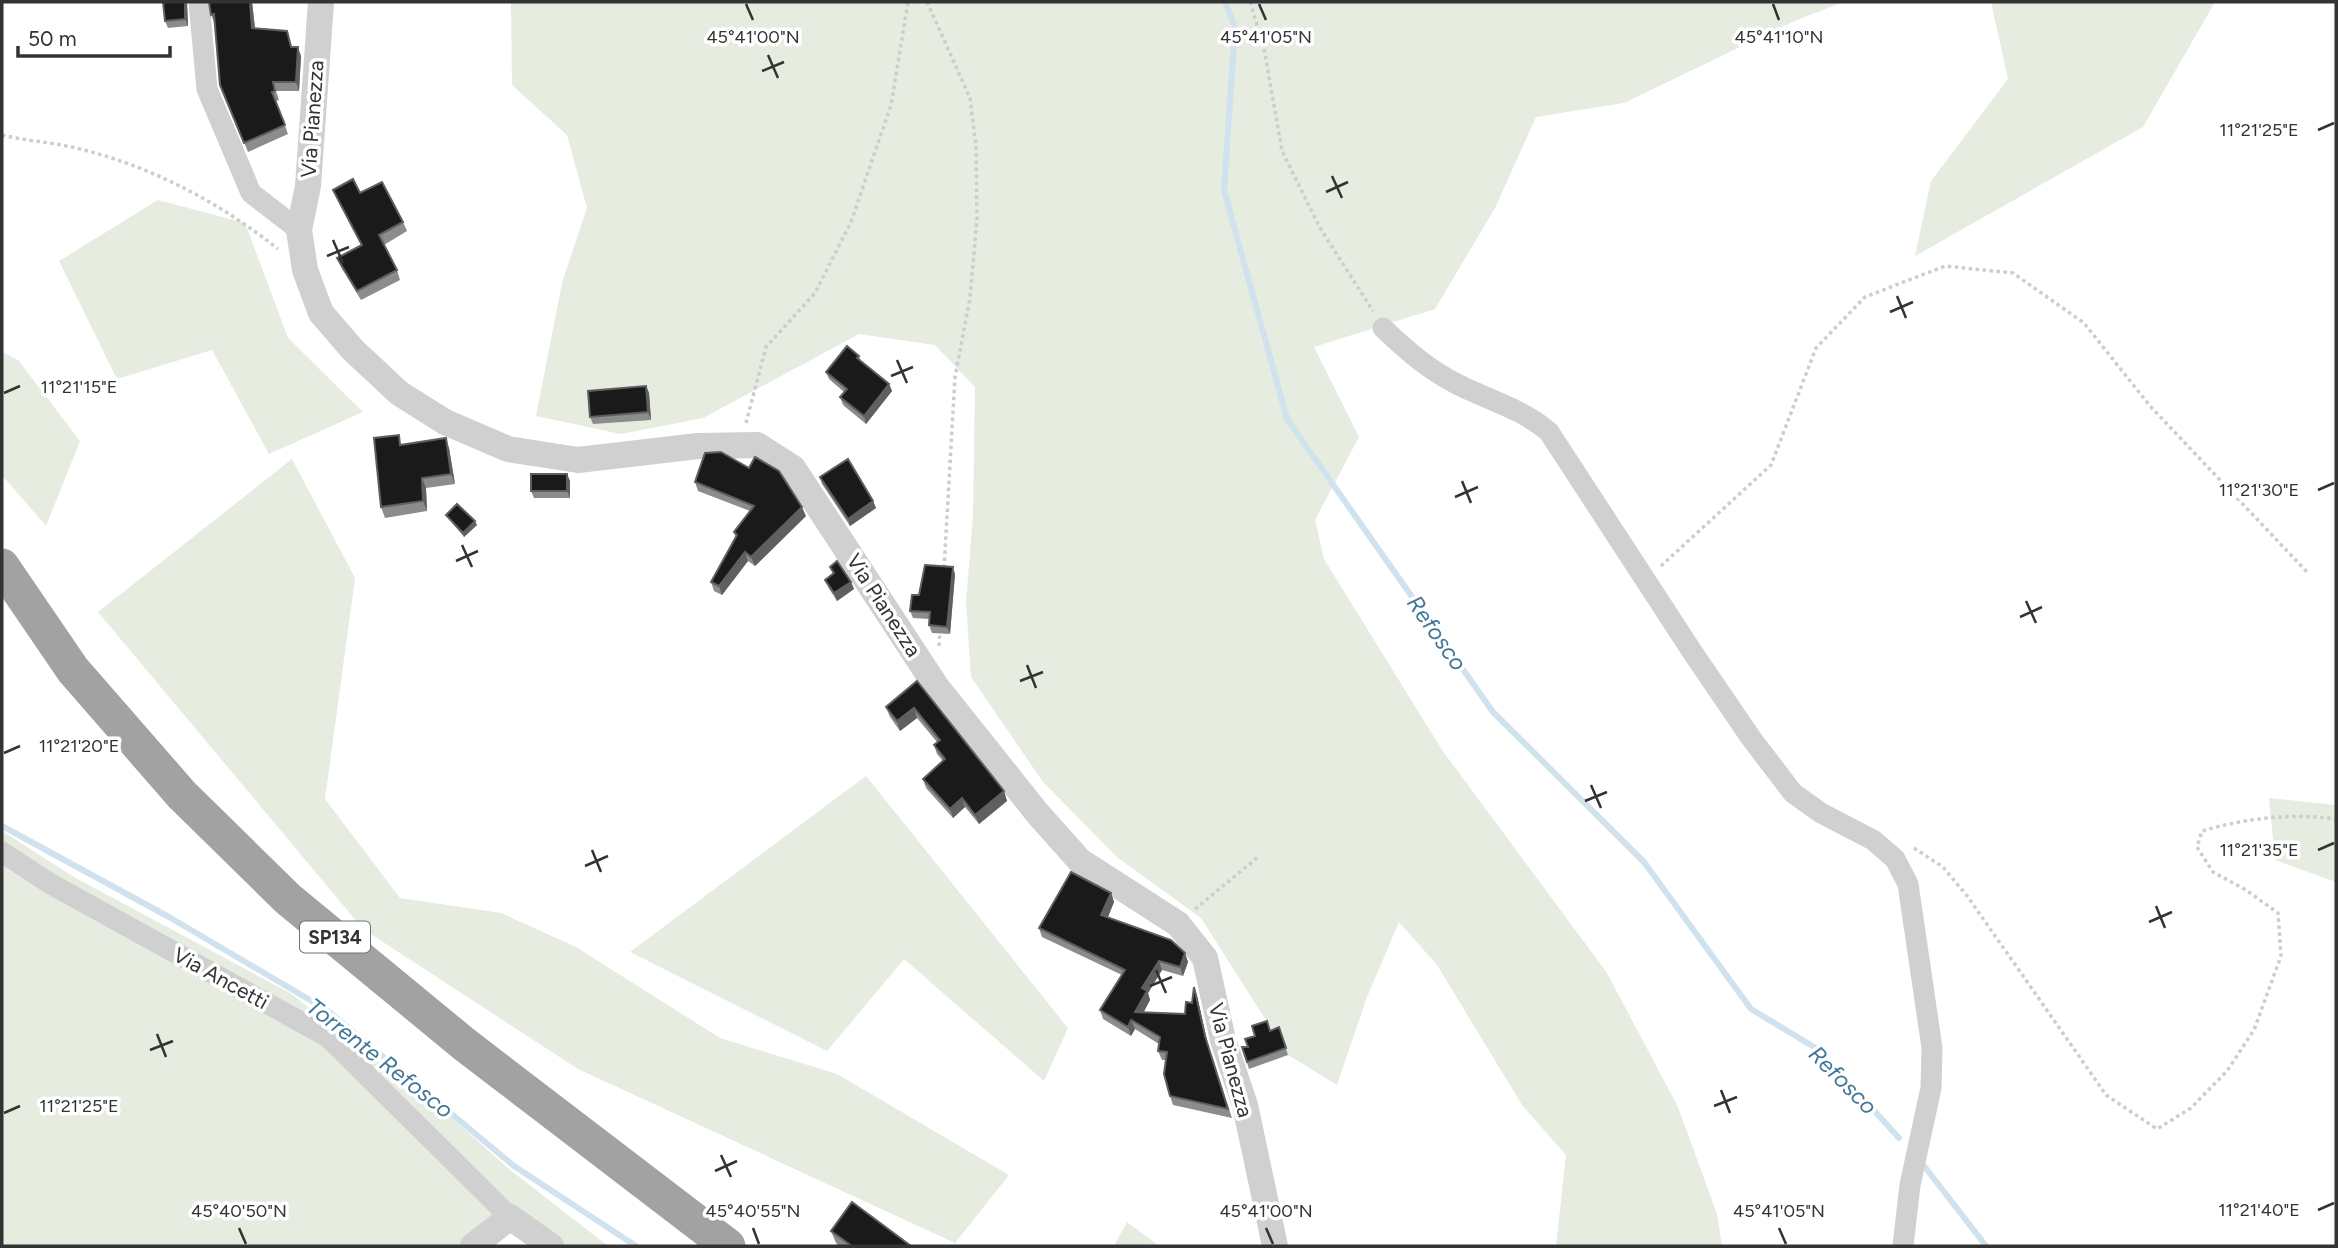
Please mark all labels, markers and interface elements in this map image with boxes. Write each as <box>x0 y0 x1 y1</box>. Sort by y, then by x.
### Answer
scale bar <box>18 14 170 58</box>
text: 50 m <box>28 26 77 51</box>
text: 45°41'00"N <box>706 26 800 48</box>
text: 45°41'05"N <box>1220 26 1312 48</box>
text: 45°41'10"N <box>1734 26 1824 48</box>
street label: Via Pianezza <box>295 59 329 179</box>
text: 11°21'25"E <box>2219 119 2299 141</box>
text: 11°21'15"E <box>41 376 117 398</box>
text: 11°21'30"E <box>2219 479 2299 501</box>
street label: Via Pianezza <box>841 549 927 661</box>
water label: Refosco <box>1401 590 1473 676</box>
text: 11°21'20"E <box>39 735 119 757</box>
text: 11°21'35"E <box>2219 839 2299 861</box>
road number: SP134 <box>300 922 370 953</box>
street label: Via Ancetti <box>169 942 273 1014</box>
water label: Torrente Refosco <box>301 992 459 1124</box>
street label: Via Pianezza <box>1204 1000 1258 1120</box>
water label: Refosco <box>1803 1040 1883 1120</box>
text: 11°21'25"E <box>39 1095 119 1117</box>
text: 11°21'40"E <box>2218 1199 2300 1221</box>
text: 45°40'50"N <box>191 1200 287 1222</box>
text: 45°40'55"N <box>706 1200 800 1222</box>
text: 45°41'00"N <box>1219 1200 1313 1222</box>
text: 45°41'05"N <box>1733 1200 1825 1222</box>

